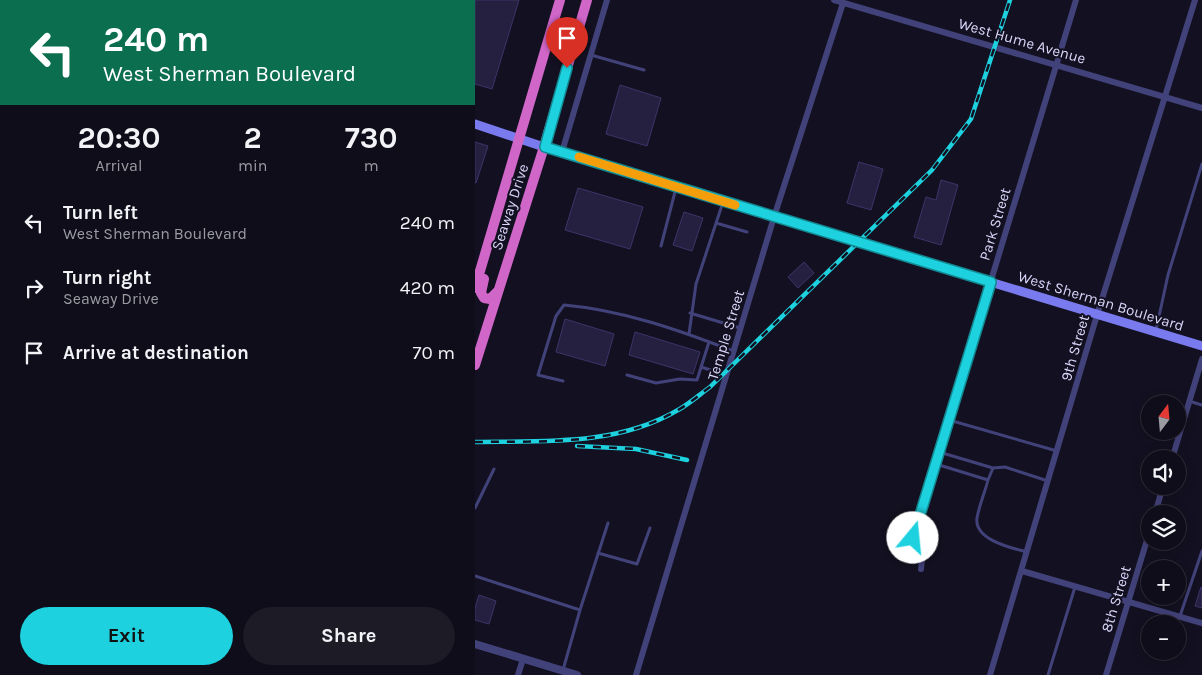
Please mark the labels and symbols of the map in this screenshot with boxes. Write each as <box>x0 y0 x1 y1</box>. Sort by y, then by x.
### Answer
street label: West Hume Avenue <box>956 14 1088 68</box>
pin <box>546 17 588 68</box>
street label: Seaway Drive <box>488 162 532 252</box>
street label: Park Street <box>975 185 1015 263</box>
street label: West Sherman Boulevard <box>1016 267 1186 335</box>
street label: Temple Street <box>704 287 748 382</box>
street label: 9th Street <box>1057 312 1093 383</box>
north arrow <box>1141 395 1186 440</box>
position arrow <box>886 511 938 563</box>
street label: 8th Street <box>1097 563 1135 634</box>

